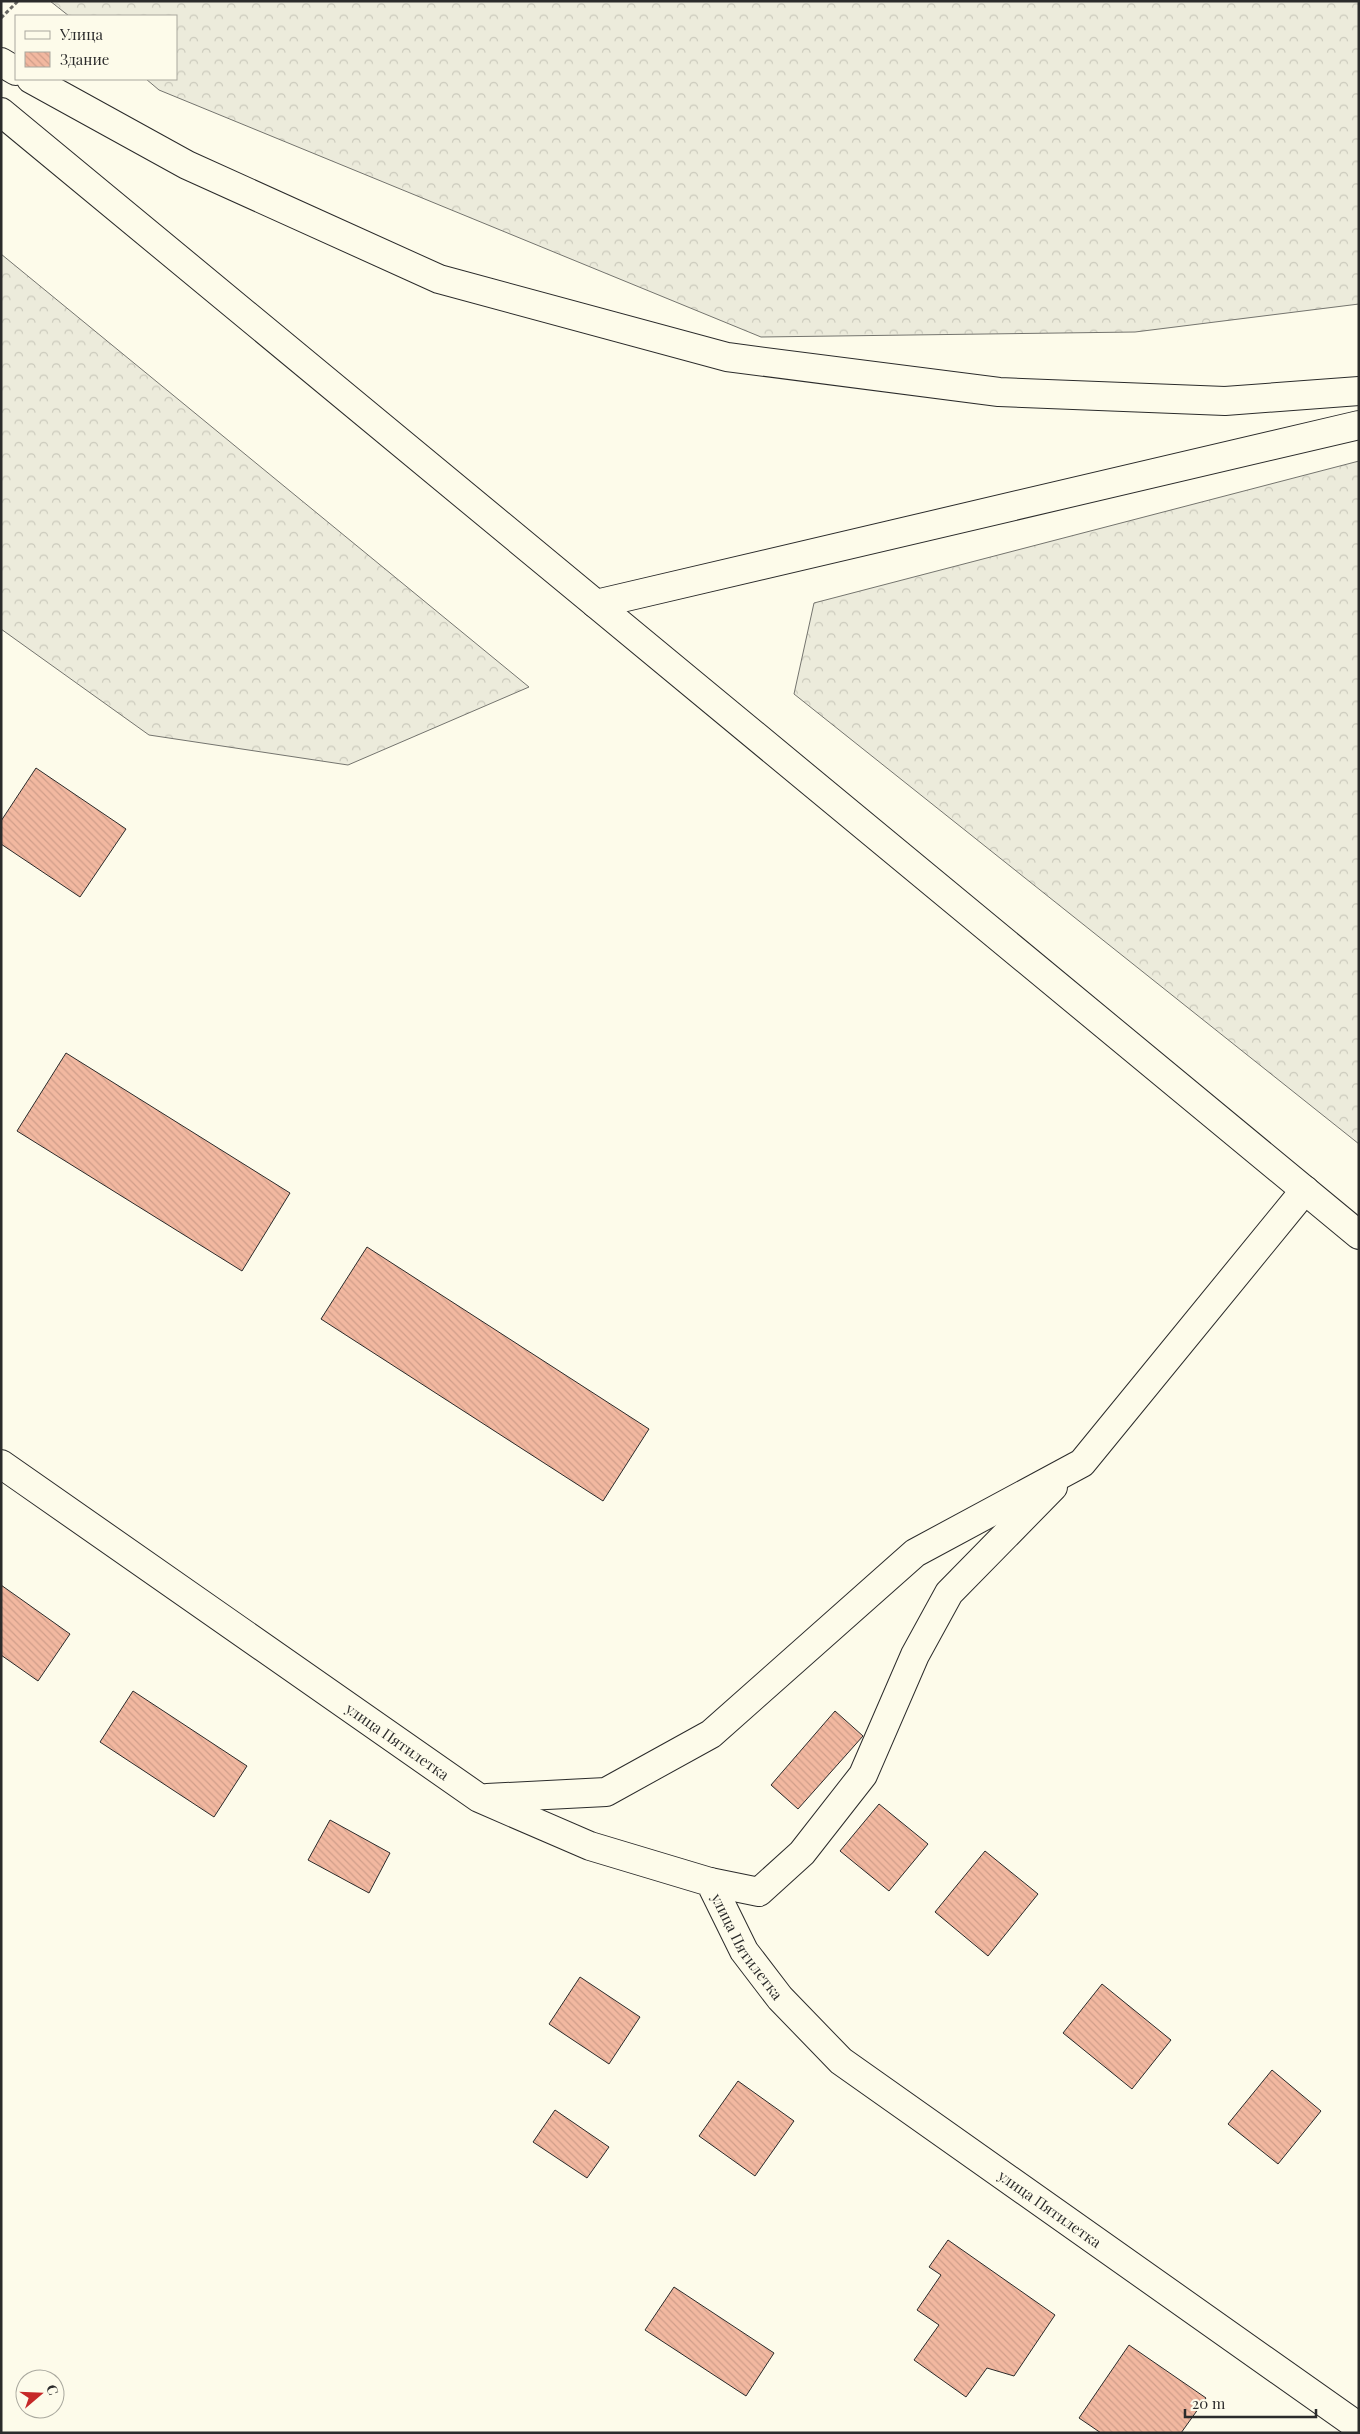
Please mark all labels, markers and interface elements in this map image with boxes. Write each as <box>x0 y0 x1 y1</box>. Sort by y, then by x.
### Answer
legend <box>15 15 178 80</box>
text: Улица <box>59 24 103 44</box>
text: Здание <box>60 49 109 69</box>
street label: улица Пятилетка <box>341 1698 454 1785</box>
street label: улица Пятилетка <box>707 1889 788 2004</box>
street label: улица Пятилетка <box>994 2165 1106 2252</box>
north arrow <box>15 2369 65 2419</box>
text: С <box>42 2382 63 2397</box>
scale bar <box>1185 2386 1316 2418</box>
text: 20 m <box>1192 2393 1226 2413</box>

